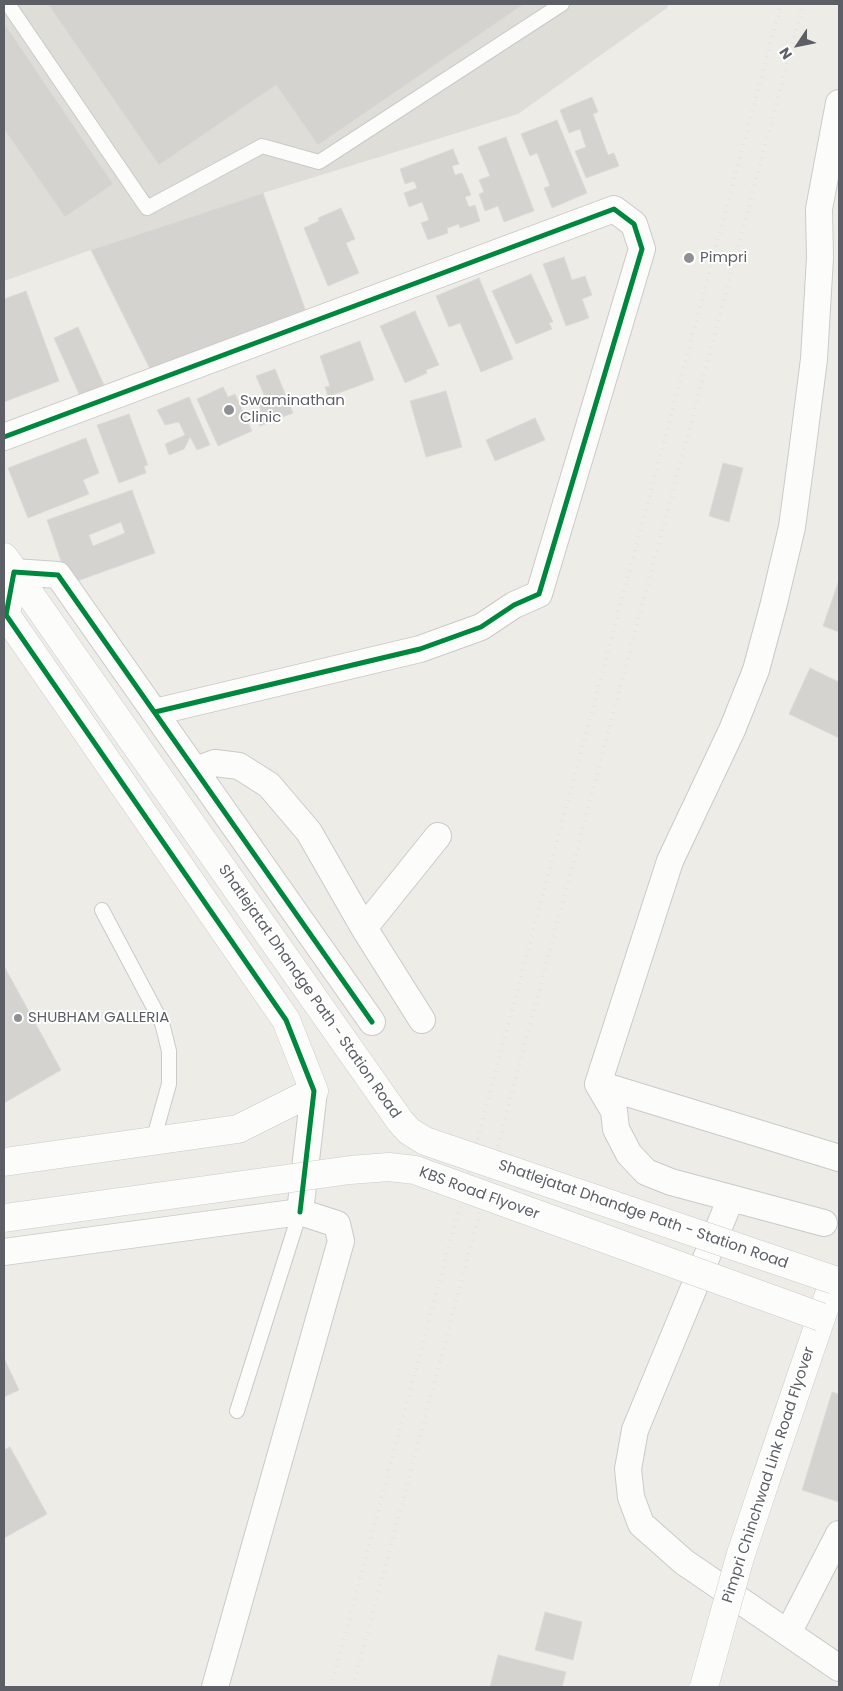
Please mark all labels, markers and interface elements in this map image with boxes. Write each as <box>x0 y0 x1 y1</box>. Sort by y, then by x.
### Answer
north arrow <box>773 20 823 70</box>
text: N <box>774 43 797 63</box>
place label: Pimpri <box>700 249 747 267</box>
marker: Pimpri <box>682 251 696 265</box>
place label: Swaminathan Clinic <box>240 392 345 427</box>
marker: Swaminathan Clinic <box>222 403 236 417</box>
street label: Shatlejatat Dhandge Path - Station Road <box>214 862 404 1122</box>
place label: SHUBHAM GALLERIA <box>28 1009 169 1027</box>
marker: SHUBHAM GALLERIA <box>12 1012 24 1024</box>
street label: Shatlejatat Dhandge Path - Station Road <box>496 1157 790 1273</box>
street label: KBS Road Flyover <box>416 1164 542 1224</box>
street label: Pimpri Chinchwad Link Road Flyover <box>719 1345 819 1605</box>

